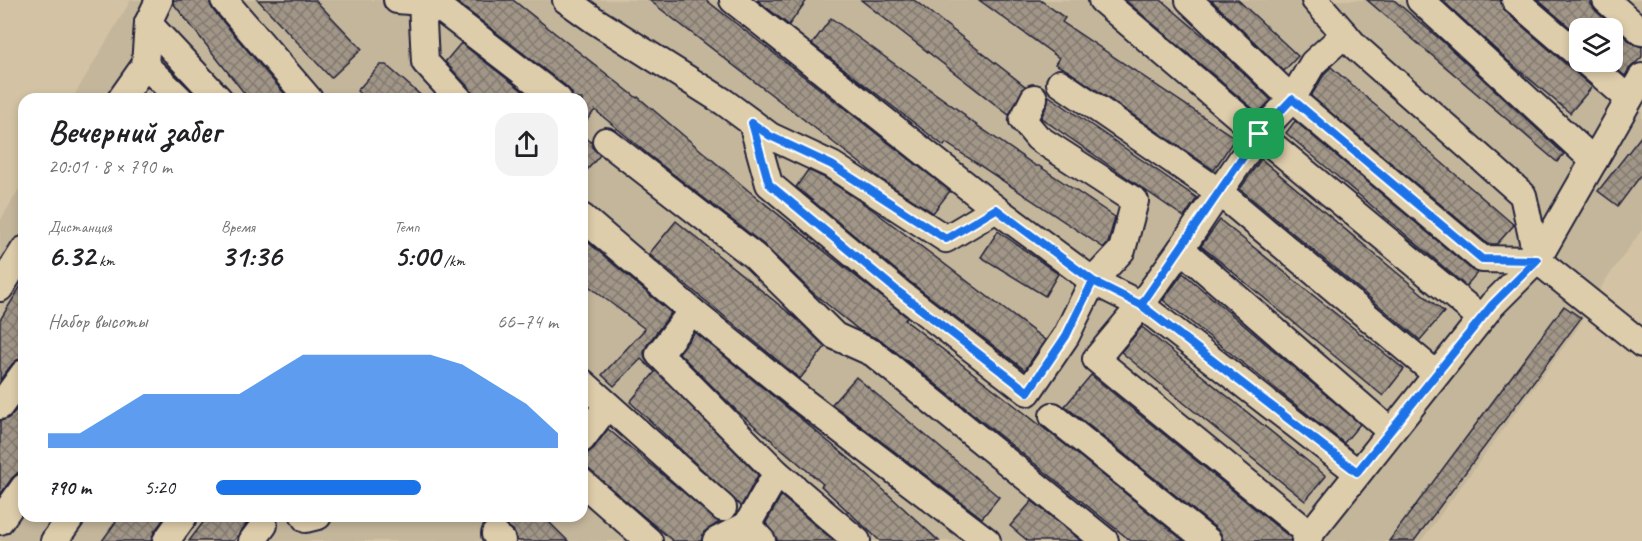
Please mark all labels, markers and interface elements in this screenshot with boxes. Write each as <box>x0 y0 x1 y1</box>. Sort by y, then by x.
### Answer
map controls <box>1569 18 1623 72</box>
button: layers <box>1569 18 1623 72</box>
pin <box>1233 108 1284 159</box>
text: Вечерний забег <box>48 110 221 152</box>
button: share <box>495 113 558 176</box>
icon: arrive <box>1242 117 1275 150</box>
text: 20:01 · 8 × 790 m <box>48 154 172 179</box>
text: Дистанция <box>48 217 112 237</box>
text: Время <box>221 217 255 237</box>
text: Темп <box>394 217 420 237</box>
text: 6.32 <box>48 237 95 275</box>
text: 31:36 <box>221 237 282 275</box>
text: 5:00 <box>394 237 440 275</box>
text: km <box>95 251 115 271</box>
text: /km <box>440 251 465 271</box>
text: Набор высоты <box>48 309 147 334</box>
text: 66–74 m <box>497 309 558 334</box>
text: 790 m <box>48 475 91 500</box>
text: 5:20 <box>144 475 175 500</box>

